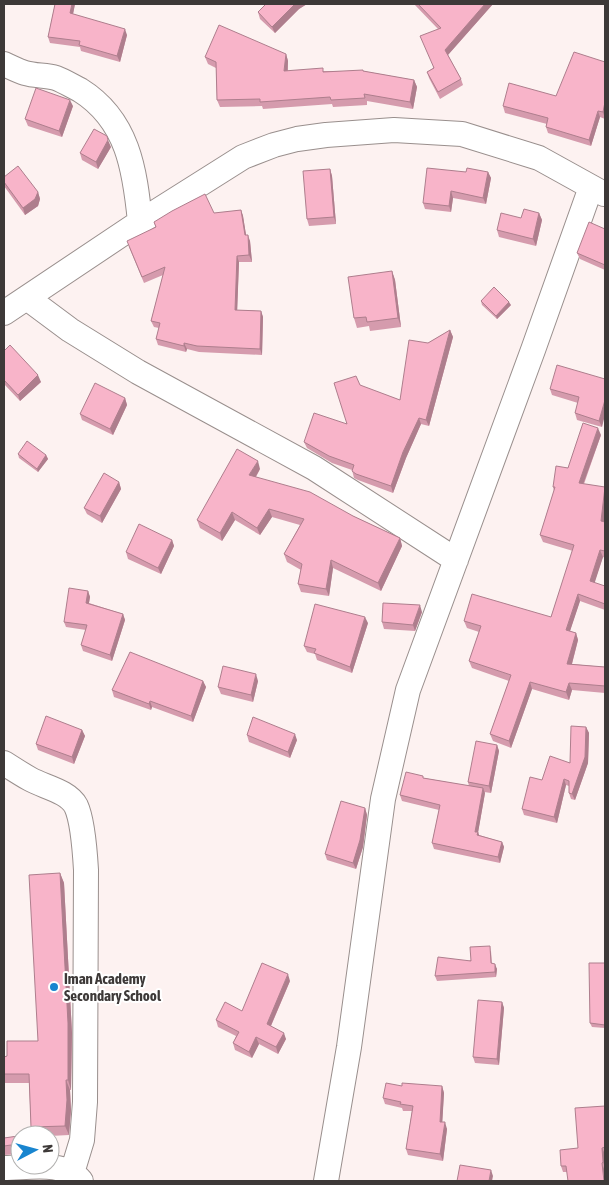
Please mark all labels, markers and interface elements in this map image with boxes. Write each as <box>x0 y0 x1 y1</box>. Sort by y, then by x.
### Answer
place label: Iman Academy Secondary School <box>64 970 162 1004</box>
marker: Iman Academy Secondary School <box>48 981 60 993</box>
north arrow <box>10 1125 60 1175</box>
text: N <box>40 1144 56 1154</box>

